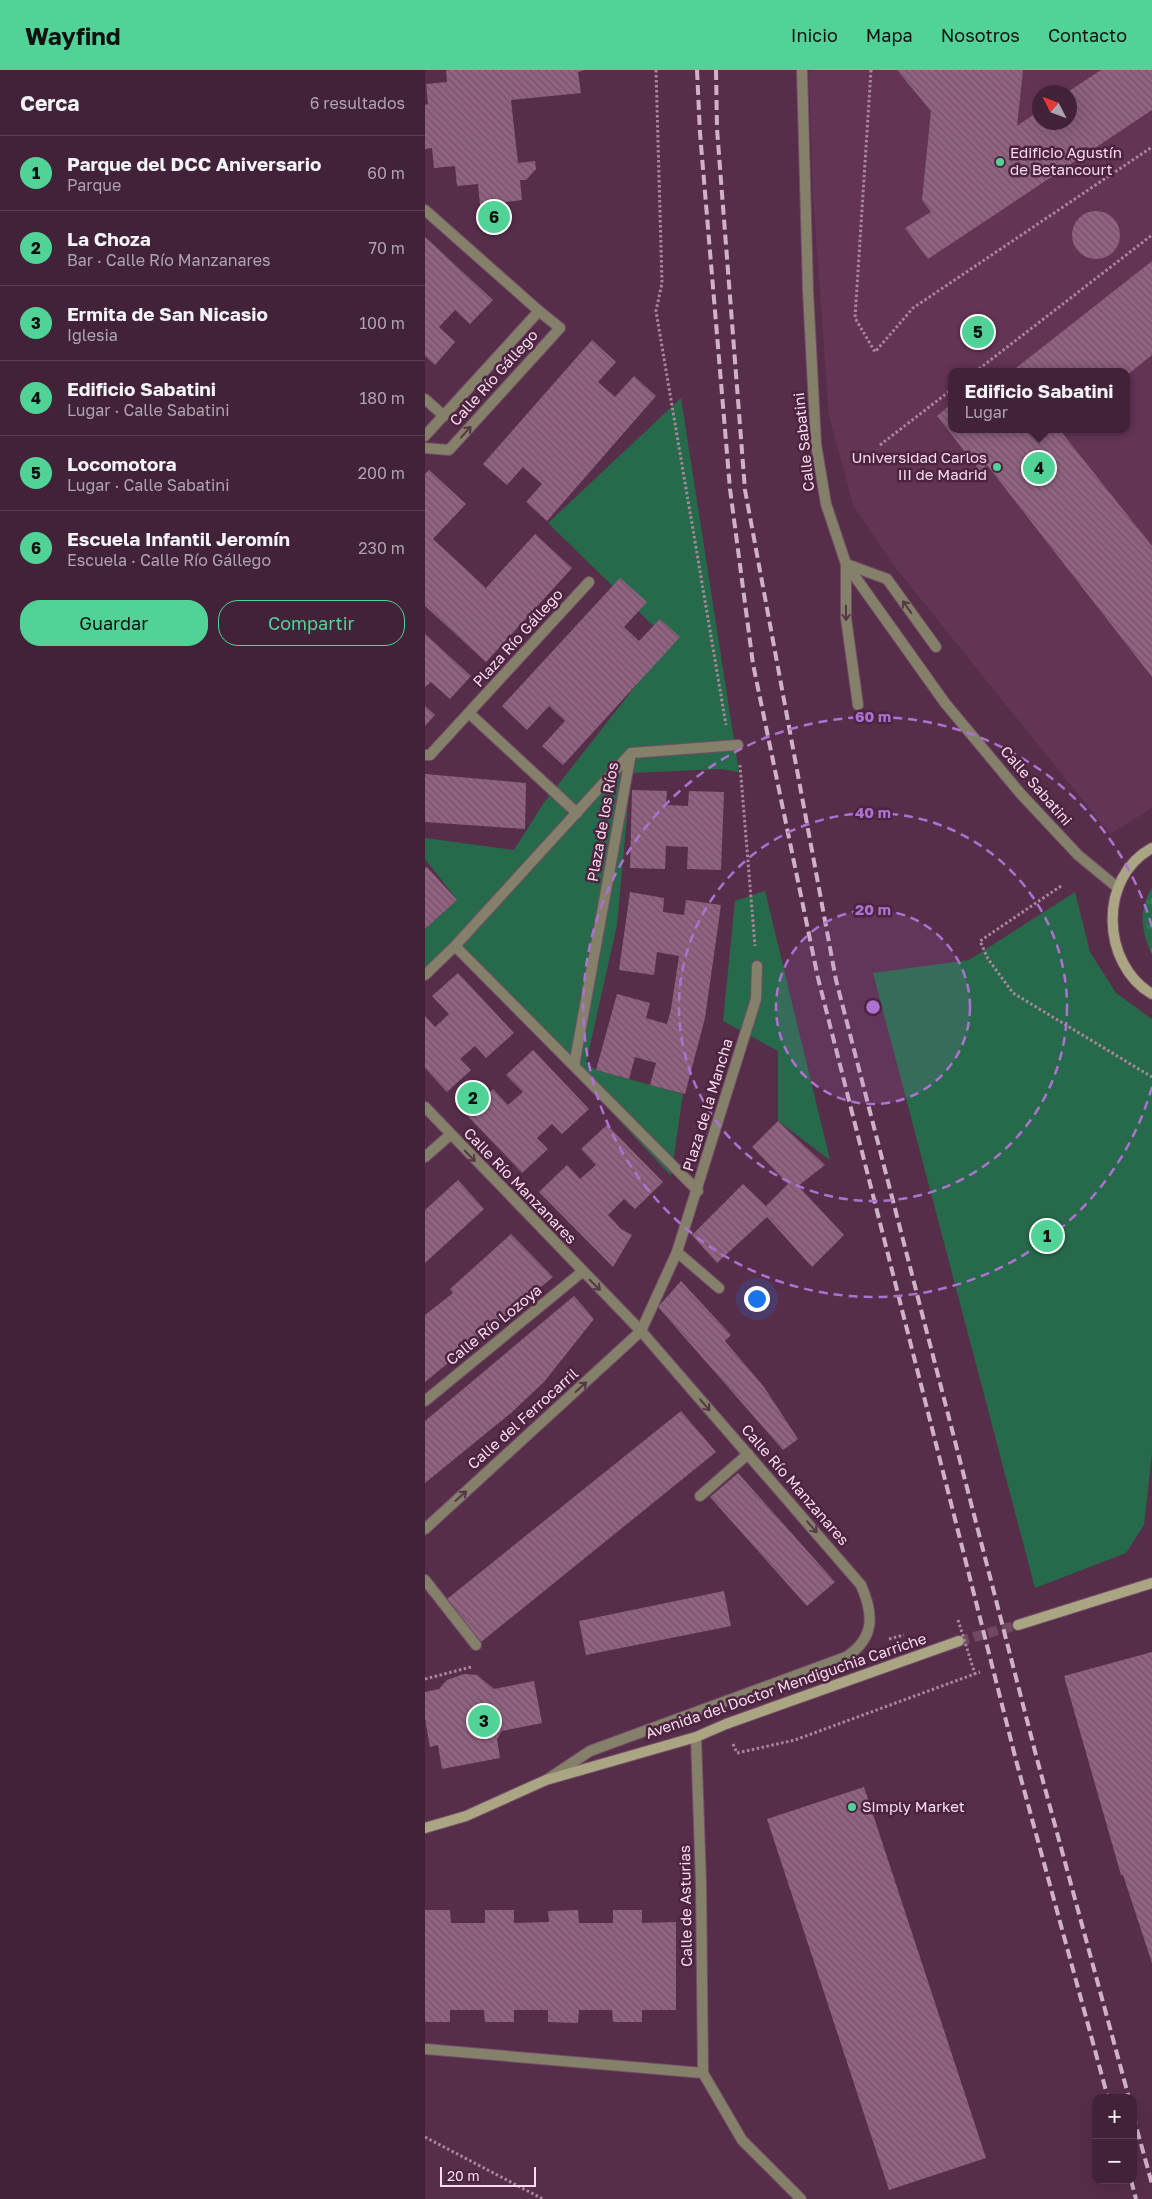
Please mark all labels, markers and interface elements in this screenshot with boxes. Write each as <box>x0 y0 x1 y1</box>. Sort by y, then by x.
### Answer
text: Wayfind <box>25 21 121 50</box>
text: Inicio <box>791 24 838 46</box>
text: Mapa <box>866 24 913 46</box>
text: Nosotros <box>941 24 1020 46</box>
text: Contacto <box>1048 24 1127 46</box>
north arrow <box>1032 85 1077 130</box>
text: Cerca <box>20 90 79 116</box>
text: 6 resultados <box>310 93 405 113</box>
place label: Edificio Agustín de Betancourt <box>1010 143 1122 178</box>
text: Parque del DCC Aniversario <box>67 152 321 175</box>
marker: Edificio Agustín de Betancourt <box>994 156 1006 168</box>
text: 1 <box>32 163 40 183</box>
text: 60 m <box>367 163 405 183</box>
text: Parque <box>67 175 121 195</box>
pin: 6 <box>478 198 510 236</box>
text: La Choza <box>67 227 151 250</box>
text: 2 <box>31 238 41 258</box>
text: 70 m <box>368 238 405 258</box>
text: Bar · Calle Río Manzanares <box>67 250 270 270</box>
text: Ermita de San Nicasio <box>67 302 268 325</box>
text: 3 <box>31 313 41 333</box>
text: 100 m <box>359 313 405 333</box>
pin: 5 <box>962 313 994 351</box>
text: Iglesia <box>67 325 118 345</box>
street label: Calle Río Gállego <box>445 326 541 429</box>
popup <box>948 368 1130 433</box>
text: Edificio Sabatini <box>67 377 216 400</box>
text: Edificio Sabatini <box>964 379 1114 402</box>
text: 4 <box>31 388 41 408</box>
text: 180 m <box>359 388 405 408</box>
street label: Calle Sabatini <box>789 392 817 493</box>
text: Lugar · Calle Sabatini <box>67 400 230 420</box>
text: Lugar <box>964 402 1008 422</box>
one-way arrow <box>460 425 471 438</box>
place label: Universidad Carlos III de Madrid <box>851 448 987 483</box>
pin: 4 <box>1023 449 1055 487</box>
text: Locomotora <box>67 452 177 475</box>
marker: Universidad Carlos III de Madrid <box>991 461 1003 473</box>
text: 5 <box>31 463 41 483</box>
text: 200 m <box>358 463 405 483</box>
text: Lugar · Calle Sabatini <box>67 475 230 495</box>
text: Escuela Infantil Jeromín <box>67 527 290 550</box>
text: 6 <box>31 538 41 558</box>
text: 230 m <box>358 538 405 558</box>
text: Escuela · Calle Río Gállego <box>67 550 271 570</box>
street label: Plaza Río Gállego <box>469 585 566 690</box>
button: Guardar <box>20 600 208 646</box>
button: Compartir <box>218 600 405 646</box>
one-way arrow <box>902 601 913 614</box>
one-way arrow <box>841 604 851 621</box>
text: 60 m <box>855 707 891 725</box>
street label: Calle Sabatini <box>997 742 1076 829</box>
street label: Plaza de los Ríos <box>583 761 621 883</box>
text: 40 m <box>855 803 891 821</box>
text: 20 m <box>855 900 891 918</box>
centre of rings <box>864 998 882 1016</box>
street label: Plaza de la Mancha <box>678 1036 736 1173</box>
pin: 2 <box>457 1079 489 1117</box>
street label: Calle Río Manzanares <box>461 1124 581 1247</box>
one-way arrow <box>464 1149 476 1162</box>
pin: 1 <box>1031 1217 1063 1255</box>
one-way arrow <box>589 1279 601 1291</box>
street label: Calle Río Lozoya <box>442 1280 545 1368</box>
your location <box>744 1286 770 1312</box>
street label: Calle del Ferrocarril <box>463 1364 581 1473</box>
one-way arrow <box>574 1381 587 1393</box>
one-way arrow <box>699 1398 711 1411</box>
street label: Calle Río Manzanares <box>738 1420 853 1549</box>
one-way arrow <box>454 1490 467 1502</box>
one-way arrow <box>806 1521 817 1534</box>
street label: Avenida del Doctor Mendiguchia Carriche <box>643 1628 929 1742</box>
pin: 3 <box>468 1702 500 1740</box>
place label: Simply Market <box>862 1797 965 1815</box>
marker: Simply Market <box>846 1801 858 1813</box>
street label: Calle de Asturias <box>675 1845 695 1967</box>
map controls <box>1092 2094 1137 2184</box>
button: + <box>1092 2094 1137 2139</box>
button: − <box>1092 2139 1137 2184</box>
scale bar <box>440 2164 536 2187</box>
text: 20 m <box>447 2167 480 2184</box>

